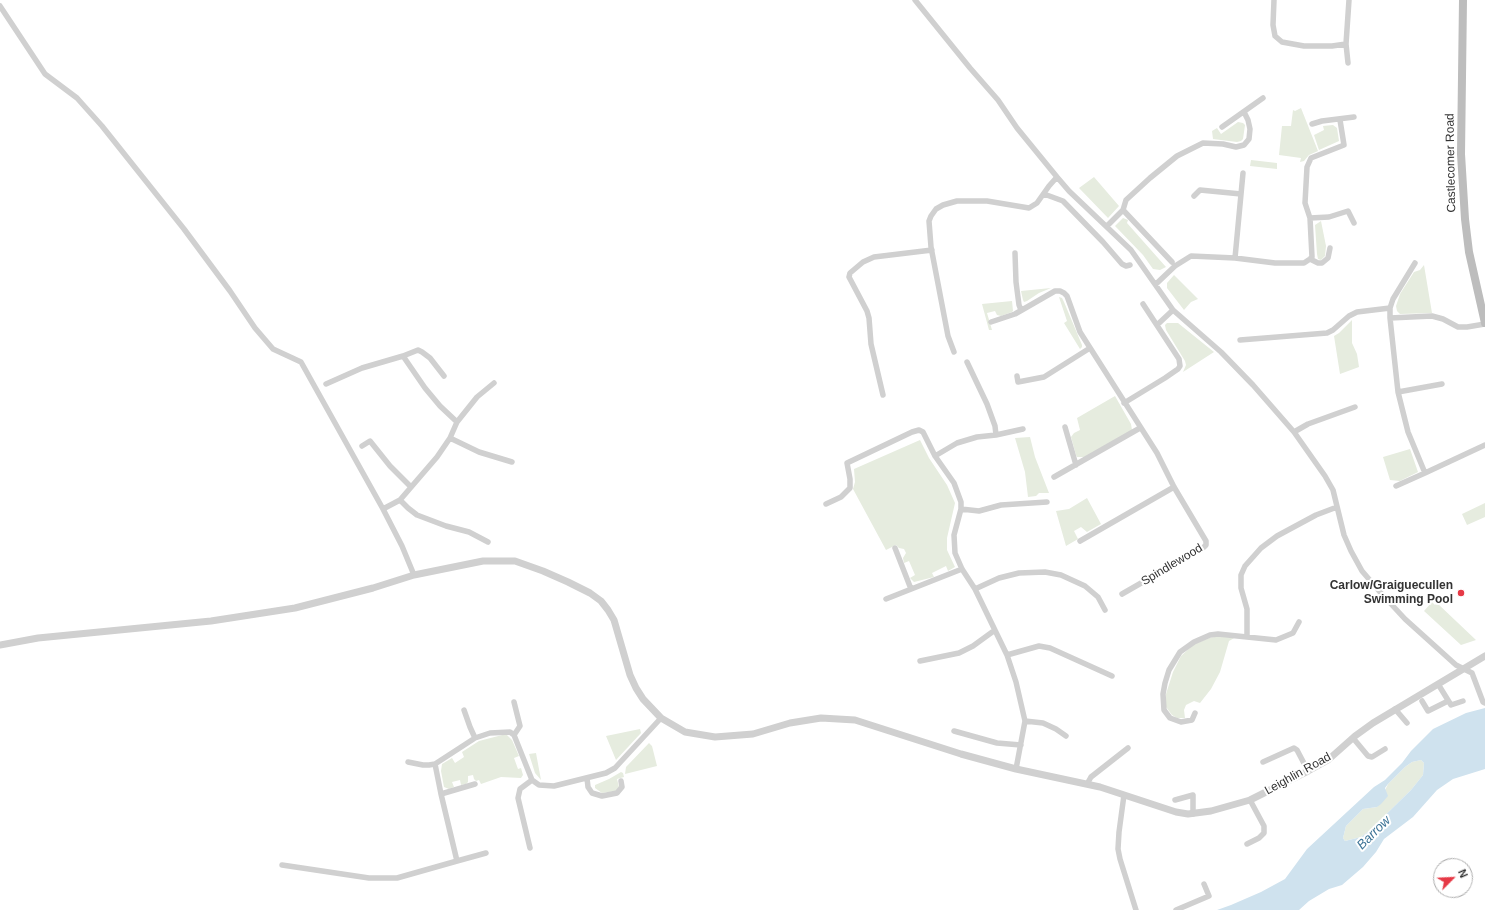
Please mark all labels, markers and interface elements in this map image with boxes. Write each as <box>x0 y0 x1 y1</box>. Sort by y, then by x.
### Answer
street label: Castlecomer Road <box>1443 113 1459 213</box>
street label: Spindlewood <box>1139 541 1205 589</box>
place label: Carlow/Graiguecullen Swimming Pool <box>1330 579 1453 607</box>
marker: Carlow/Graiguecullen Swimming Pool <box>1456 588 1466 598</box>
street label: Leighlin Road <box>1262 750 1334 798</box>
water label: Barrow <box>1354 813 1394 853</box>
north arrow <box>1433 858 1473 898</box>
text: N <box>1456 867 1470 880</box>

